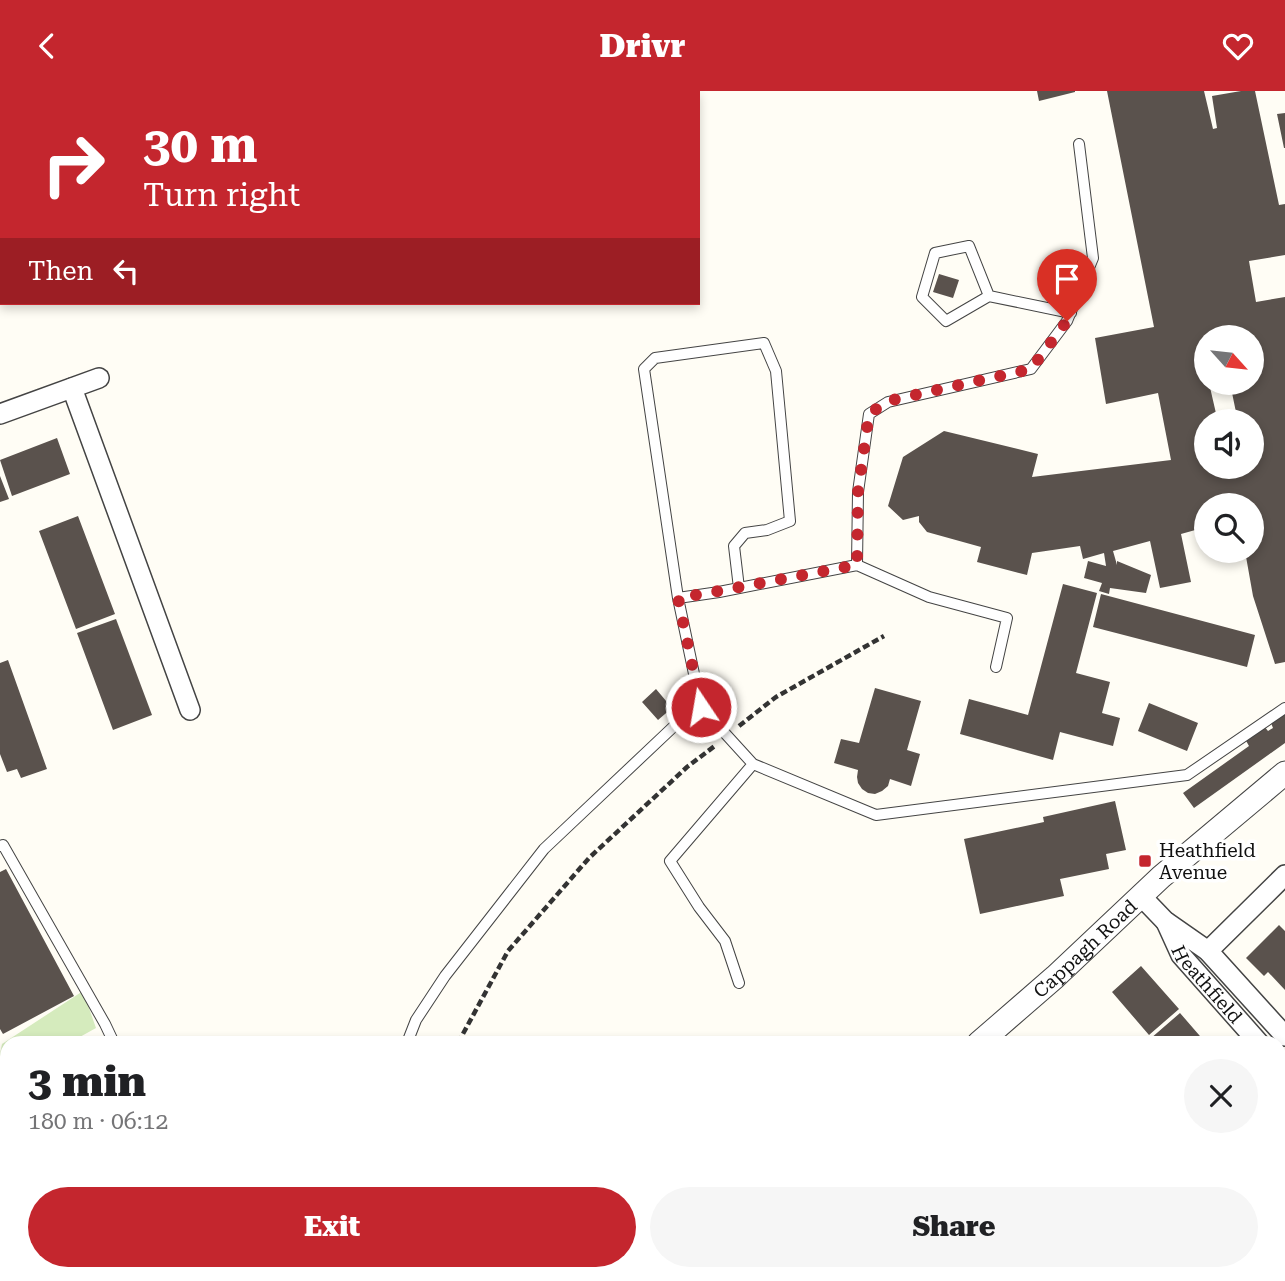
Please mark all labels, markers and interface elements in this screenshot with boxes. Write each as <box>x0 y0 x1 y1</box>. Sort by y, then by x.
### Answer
icon: back <box>28 27 66 65</box>
text: Drivr <box>599 27 686 65</box>
icon: heart <box>1219 27 1257 65</box>
text: 30 m <box>143 117 258 174</box>
icon: right <box>28 119 119 210</box>
text: Turn right <box>143 176 300 214</box>
pin <box>1037 249 1097 321</box>
icon: left <box>107 252 145 290</box>
text: Then <box>28 256 93 286</box>
icon: arrive <box>1048 260 1086 298</box>
north arrow <box>1194 325 1264 395</box>
map controls <box>1194 325 1264 563</box>
button: sound <box>1194 409 1264 479</box>
button: search <box>1194 493 1264 563</box>
position arrow <box>664 670 738 744</box>
place label: Heathfield Avenue <box>1159 839 1256 884</box>
marker: Heathfield Avenue <box>1137 853 1153 869</box>
street label: Cappagh Road <box>1028 894 1142 1002</box>
street label: Heathfield <box>1167 942 1247 1028</box>
text: 3 min <box>28 1057 146 1106</box>
button: close <box>1184 1059 1258 1133</box>
text: 180 m · 06:12 <box>28 1108 168 1135</box>
button: Exit <box>28 1187 636 1267</box>
button: Share <box>650 1187 1258 1267</box>

